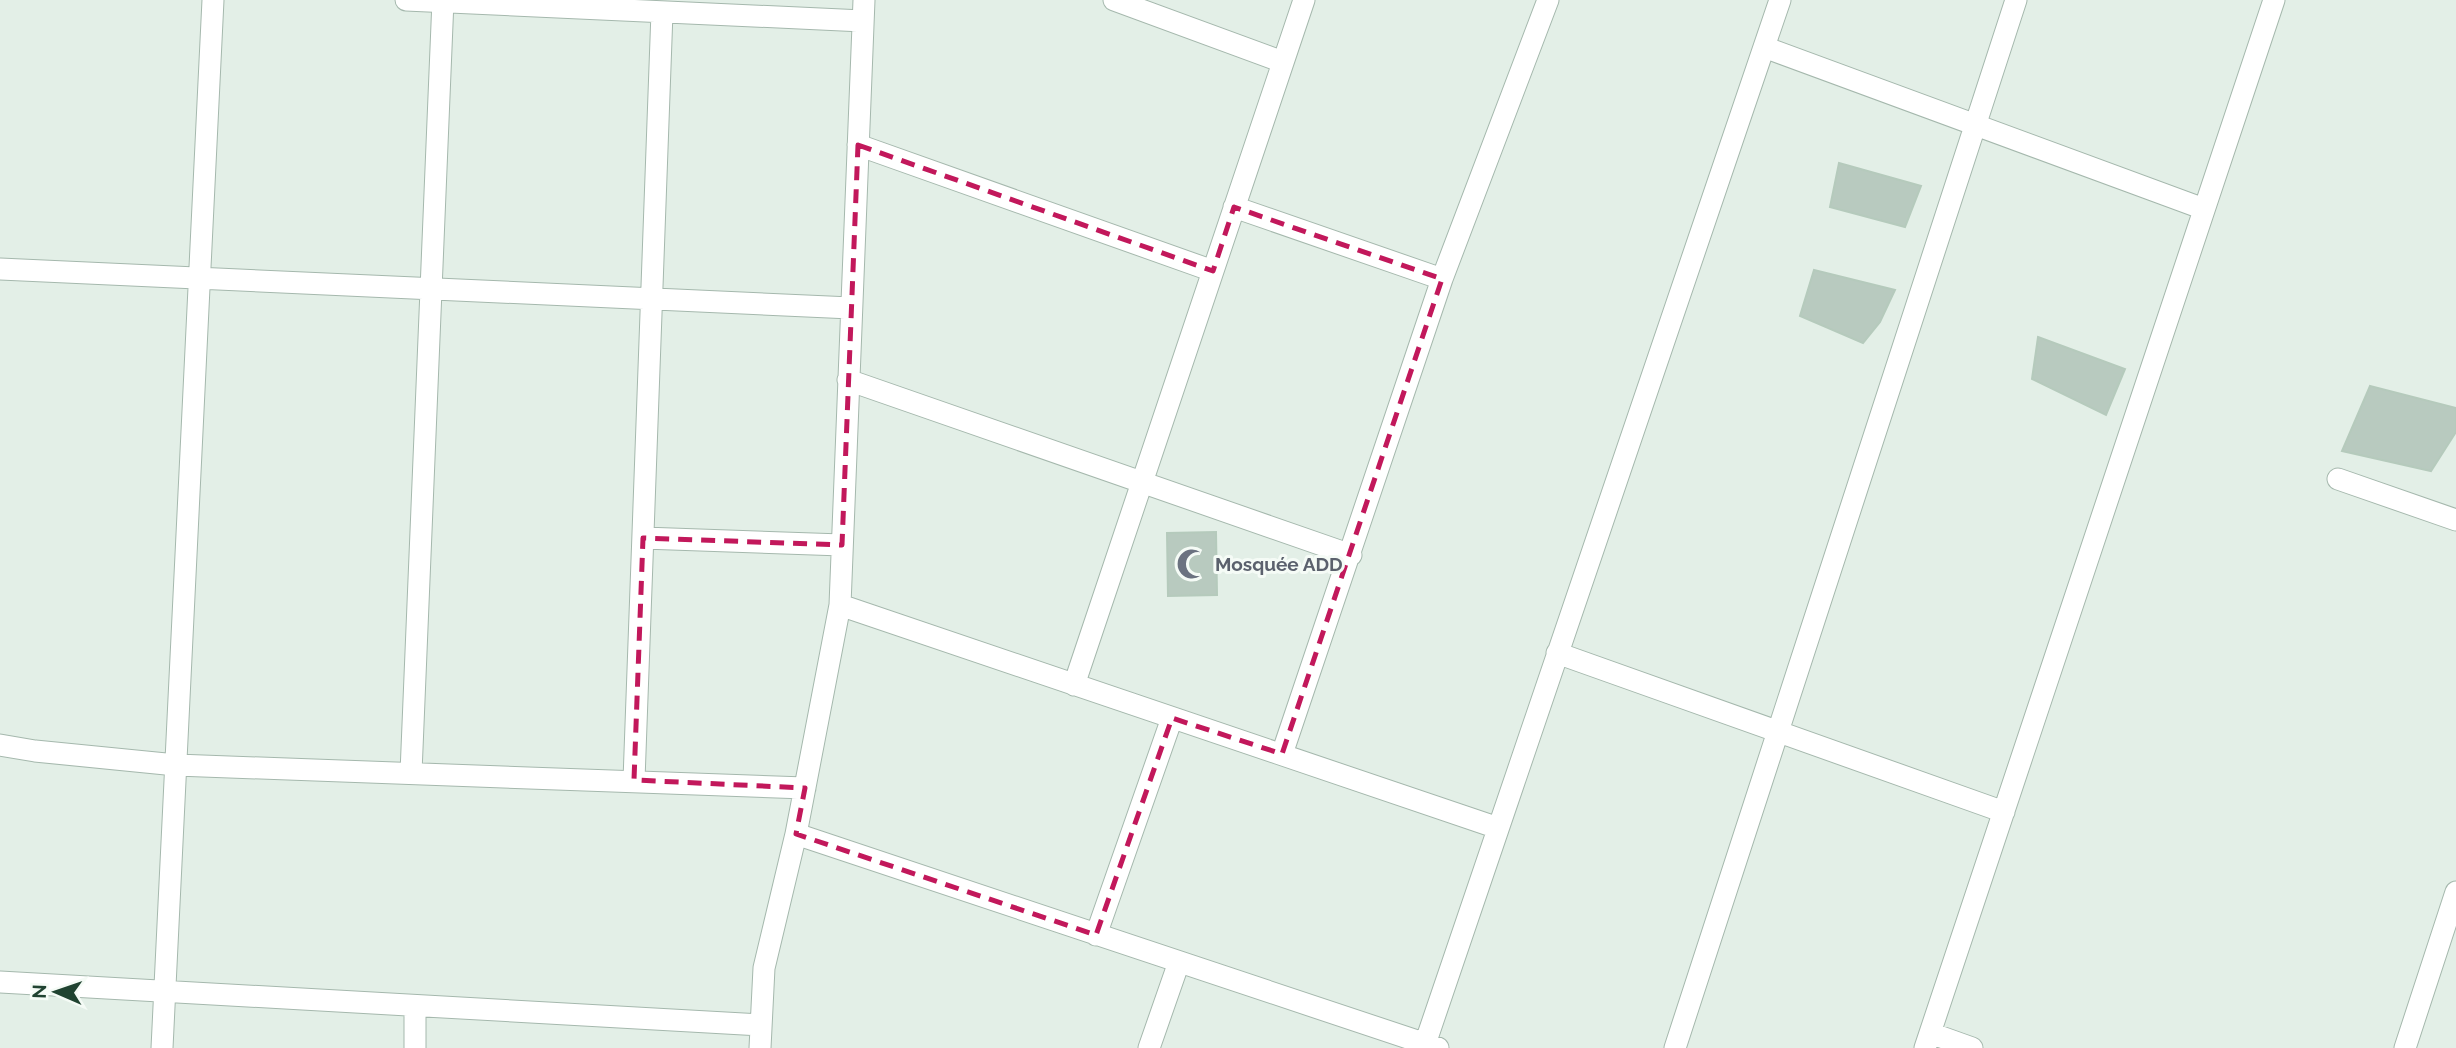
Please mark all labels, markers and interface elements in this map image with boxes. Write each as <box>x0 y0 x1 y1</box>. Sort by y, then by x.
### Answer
mosque icon: Mosquée ADD <box>1175 547 1209 581</box>
place label: Mosquée ADD <box>1215 553 1343 575</box>
north arrow <box>21 957 91 1027</box>
text: N <box>28 984 50 999</box>

